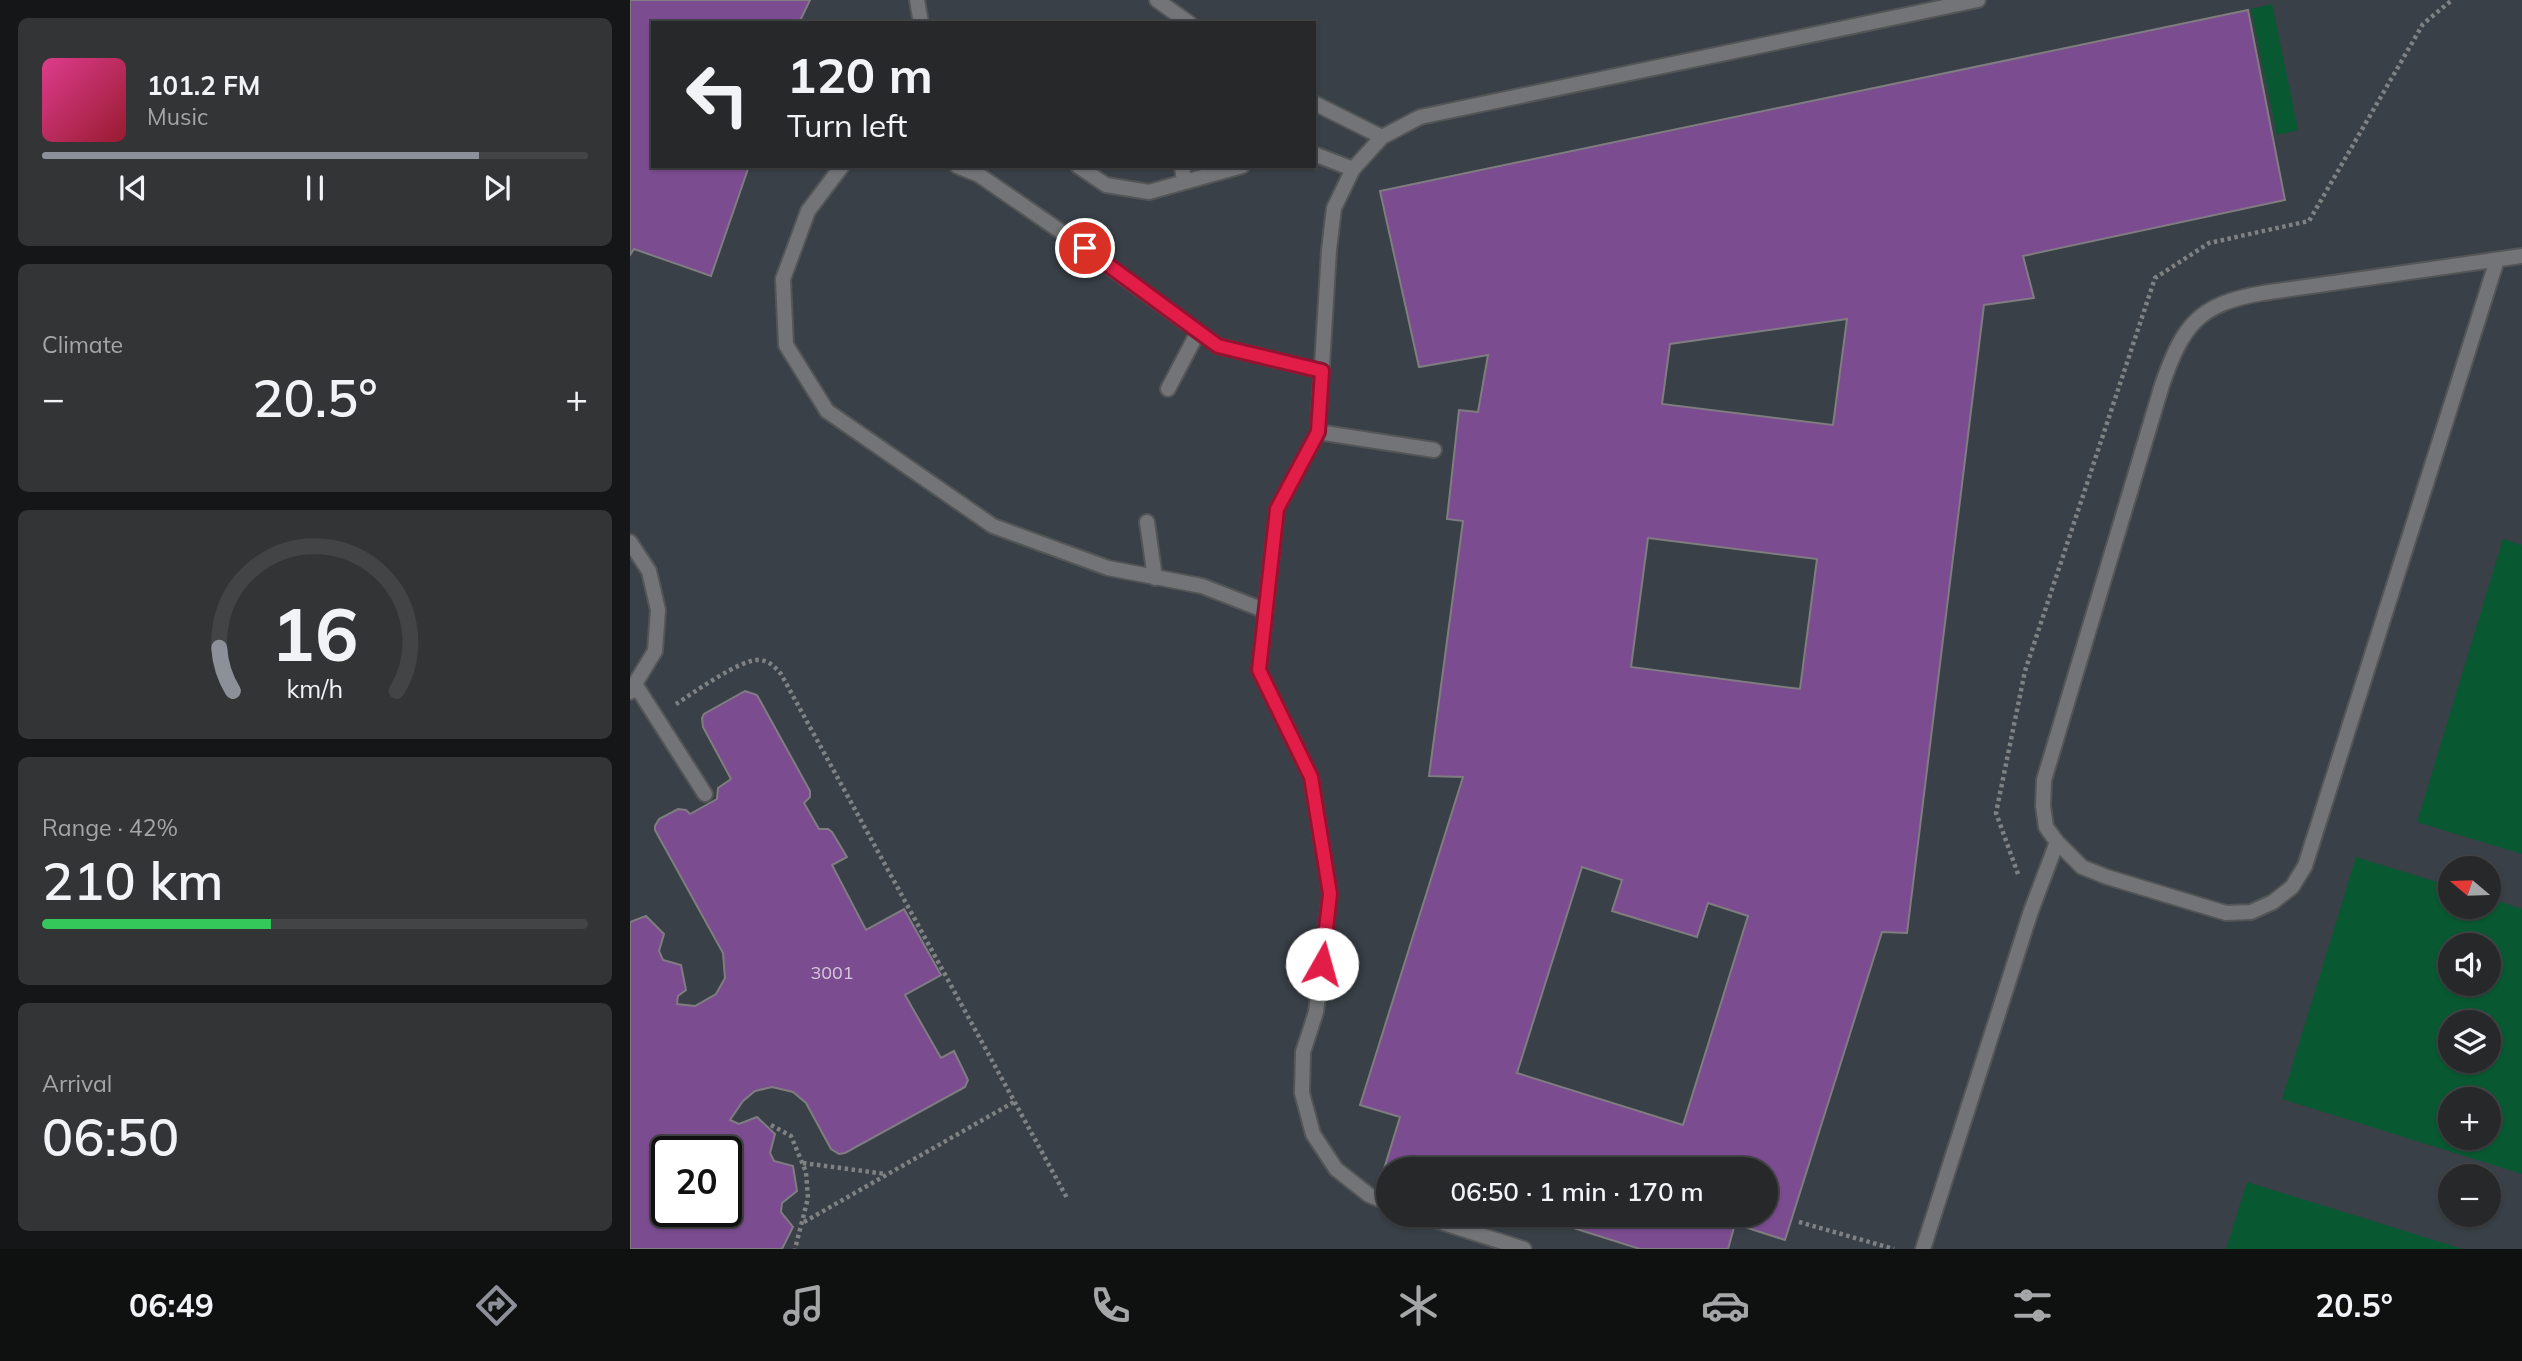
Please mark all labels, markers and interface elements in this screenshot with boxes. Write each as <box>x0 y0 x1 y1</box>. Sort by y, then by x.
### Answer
text: 120 m <box>787 44 933 105</box>
icon: left <box>672 49 763 140</box>
text: 101.2 FM <box>147 69 260 102</box>
text: Music <box>147 102 208 131</box>
text: Turn left <box>787 105 907 145</box>
icon: previous <box>114 169 152 207</box>
icon: pause <box>296 169 334 207</box>
icon: next <box>478 169 516 207</box>
pin <box>1055 218 1115 278</box>
icon: arrive <box>1066 229 1104 267</box>
text: Climate <box>42 330 123 359</box>
text: 20.5° <box>252 365 378 430</box>
text: − <box>42 374 65 422</box>
text: + <box>565 374 588 422</box>
text: 16 <box>271 588 359 679</box>
text: km/h <box>287 672 343 703</box>
text: Range · 42% <box>42 813 178 842</box>
text: 210 km <box>42 848 223 913</box>
north arrow <box>2438 856 2501 919</box>
map controls <box>2438 856 2501 1227</box>
position arrow <box>1285 927 1359 1001</box>
button: sound <box>2438 933 2501 996</box>
house number: 3001 <box>810 961 854 984</box>
button: layers <box>2438 1010 2501 1073</box>
text: Arrival <box>42 1069 112 1098</box>
button: + <box>2438 1087 2501 1150</box>
text: 06:50 <box>42 1104 179 1169</box>
speed limit sign: 20 <box>651 1136 742 1227</box>
button: − <box>2438 1164 2501 1227</box>
text: 06:50 · 1 min · 170 m <box>1450 1175 1704 1208</box>
icon: directions <box>472 1281 521 1330</box>
icon: music <box>779 1281 828 1330</box>
icon: phone <box>1086 1281 1135 1330</box>
icon: climate <box>1394 1281 1443 1330</box>
icon: car <box>1701 1281 1750 1330</box>
icon: filters <box>2008 1281 2057 1330</box>
text: 06:49 <box>129 1285 214 1325</box>
text: 20.5° <box>2315 1285 2393 1325</box>

